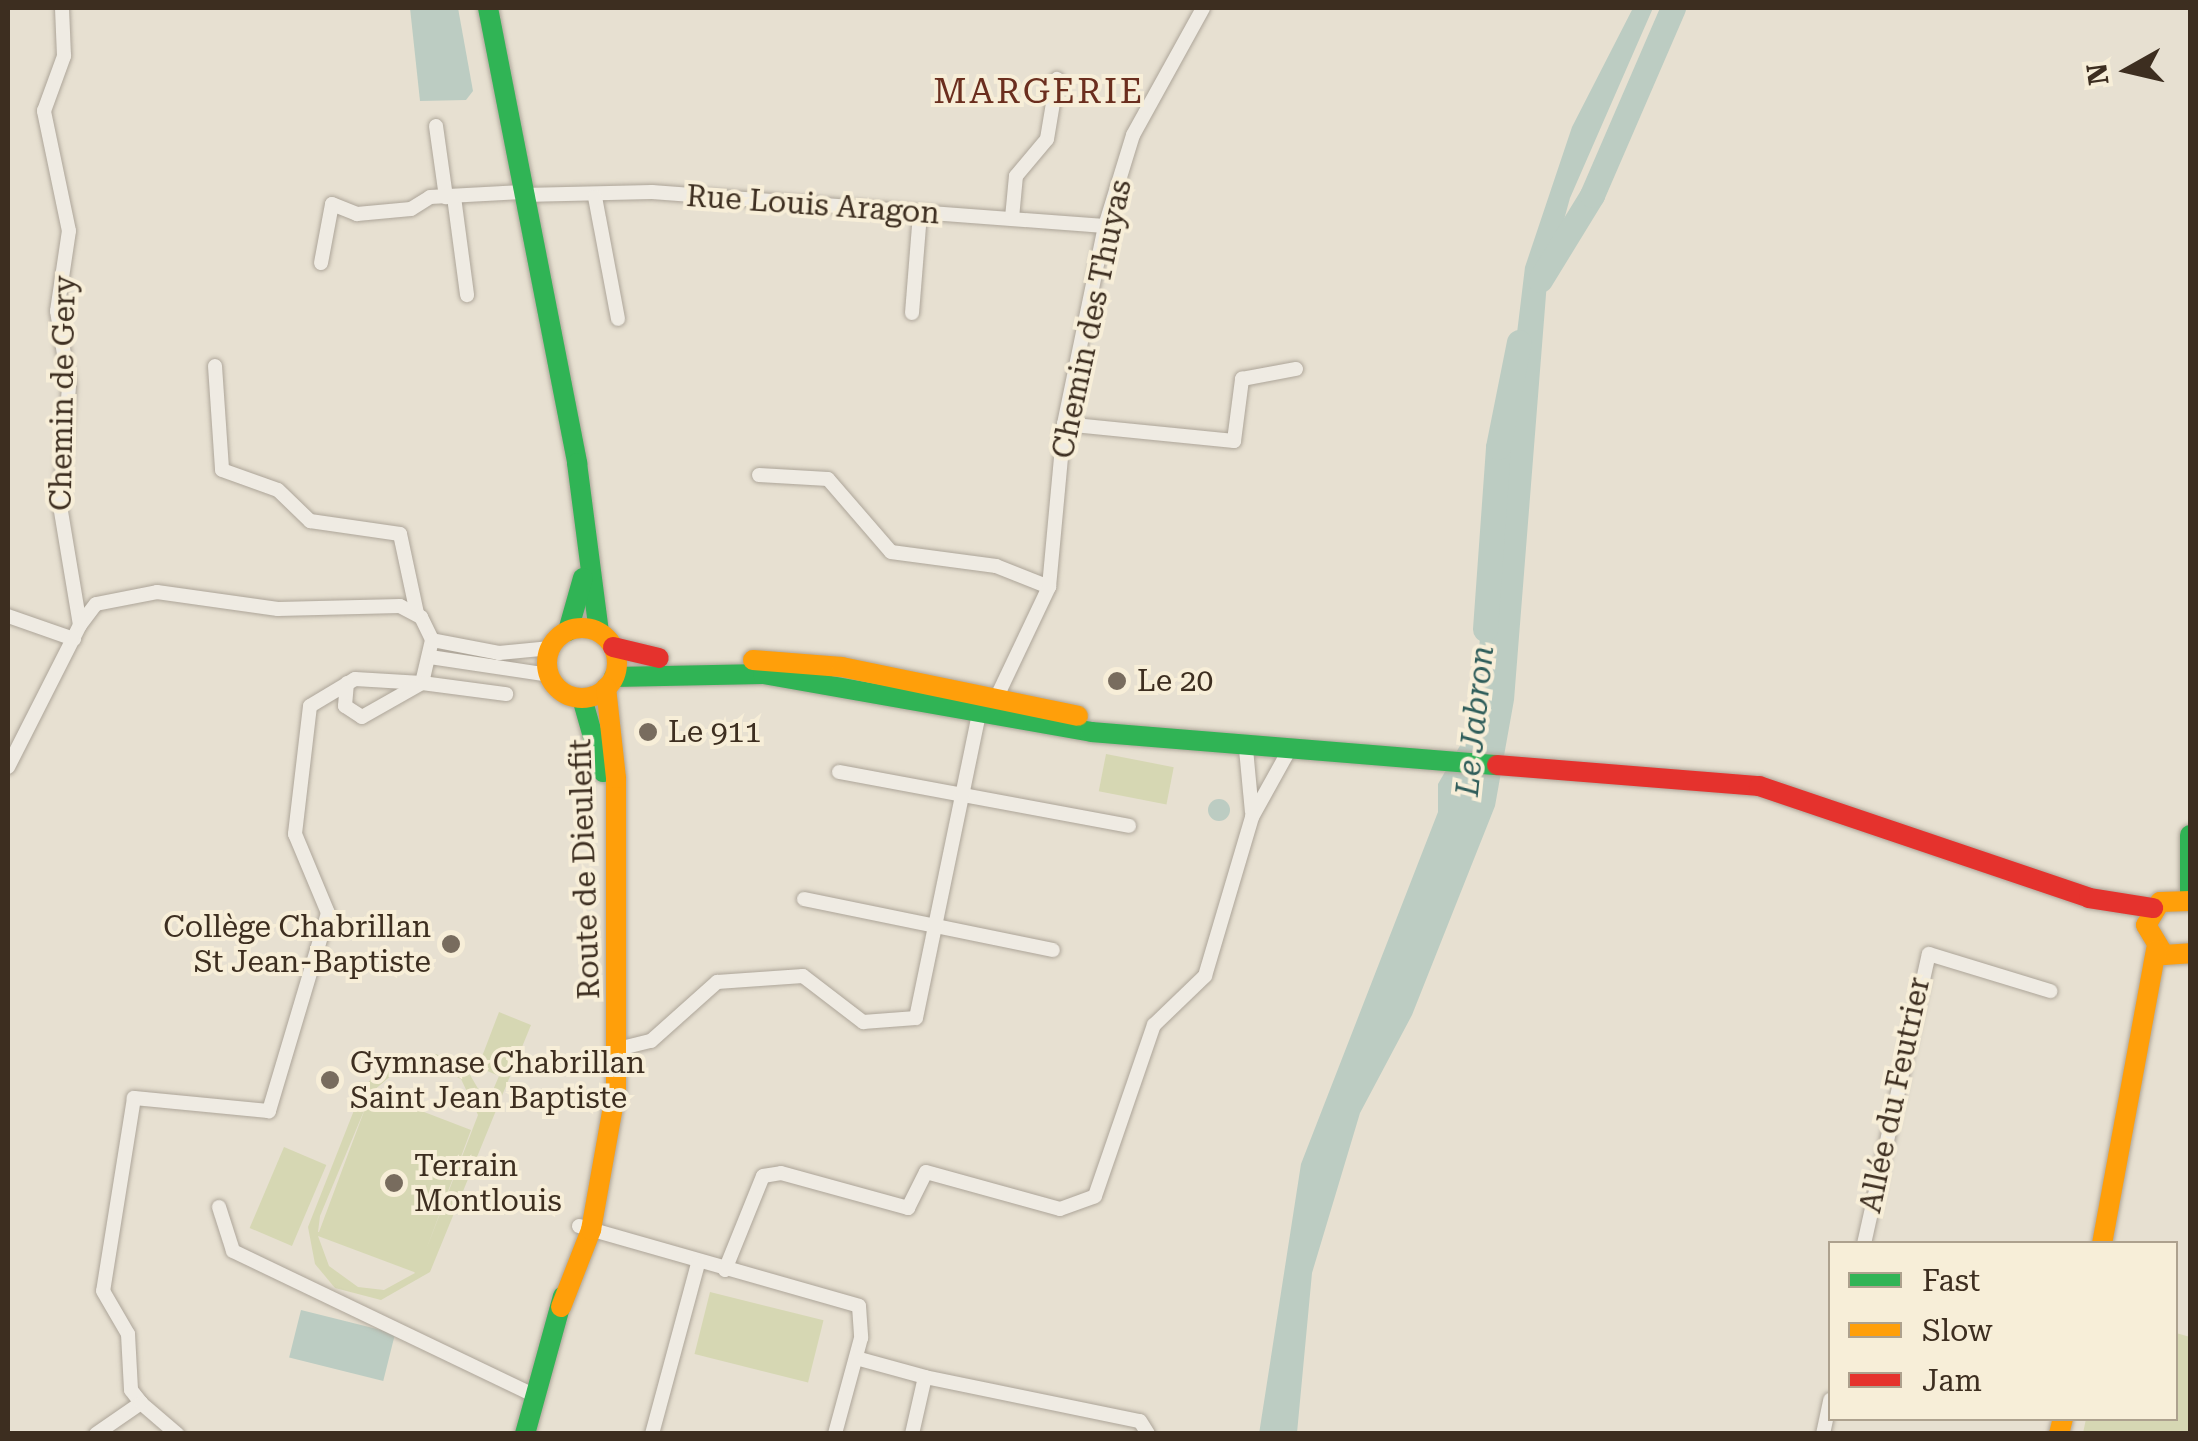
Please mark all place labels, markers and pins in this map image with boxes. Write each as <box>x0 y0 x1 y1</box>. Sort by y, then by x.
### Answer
place label: Le 20 <box>1137 663 1213 699</box>
marker: Le 20 <box>1106 670 1128 692</box>
place label: Le 911 <box>668 714 761 750</box>
marker: Le 911 <box>637 721 659 743</box>
place label: Collège Chabrillan St Jean-Baptiste <box>163 909 431 980</box>
marker: Collège Chabrillan St Jean-Baptiste <box>440 933 462 955</box>
place label: Gymnase Chabrillan Saint Jean Baptiste <box>350 1045 645 1116</box>
marker: Gymnase Chabrillan Saint Jean Baptiste <box>319 1069 341 1091</box>
place label: Terrain Montlouis <box>414 1148 562 1218</box>
marker: Terrain Montlouis <box>383 1172 405 1194</box>

